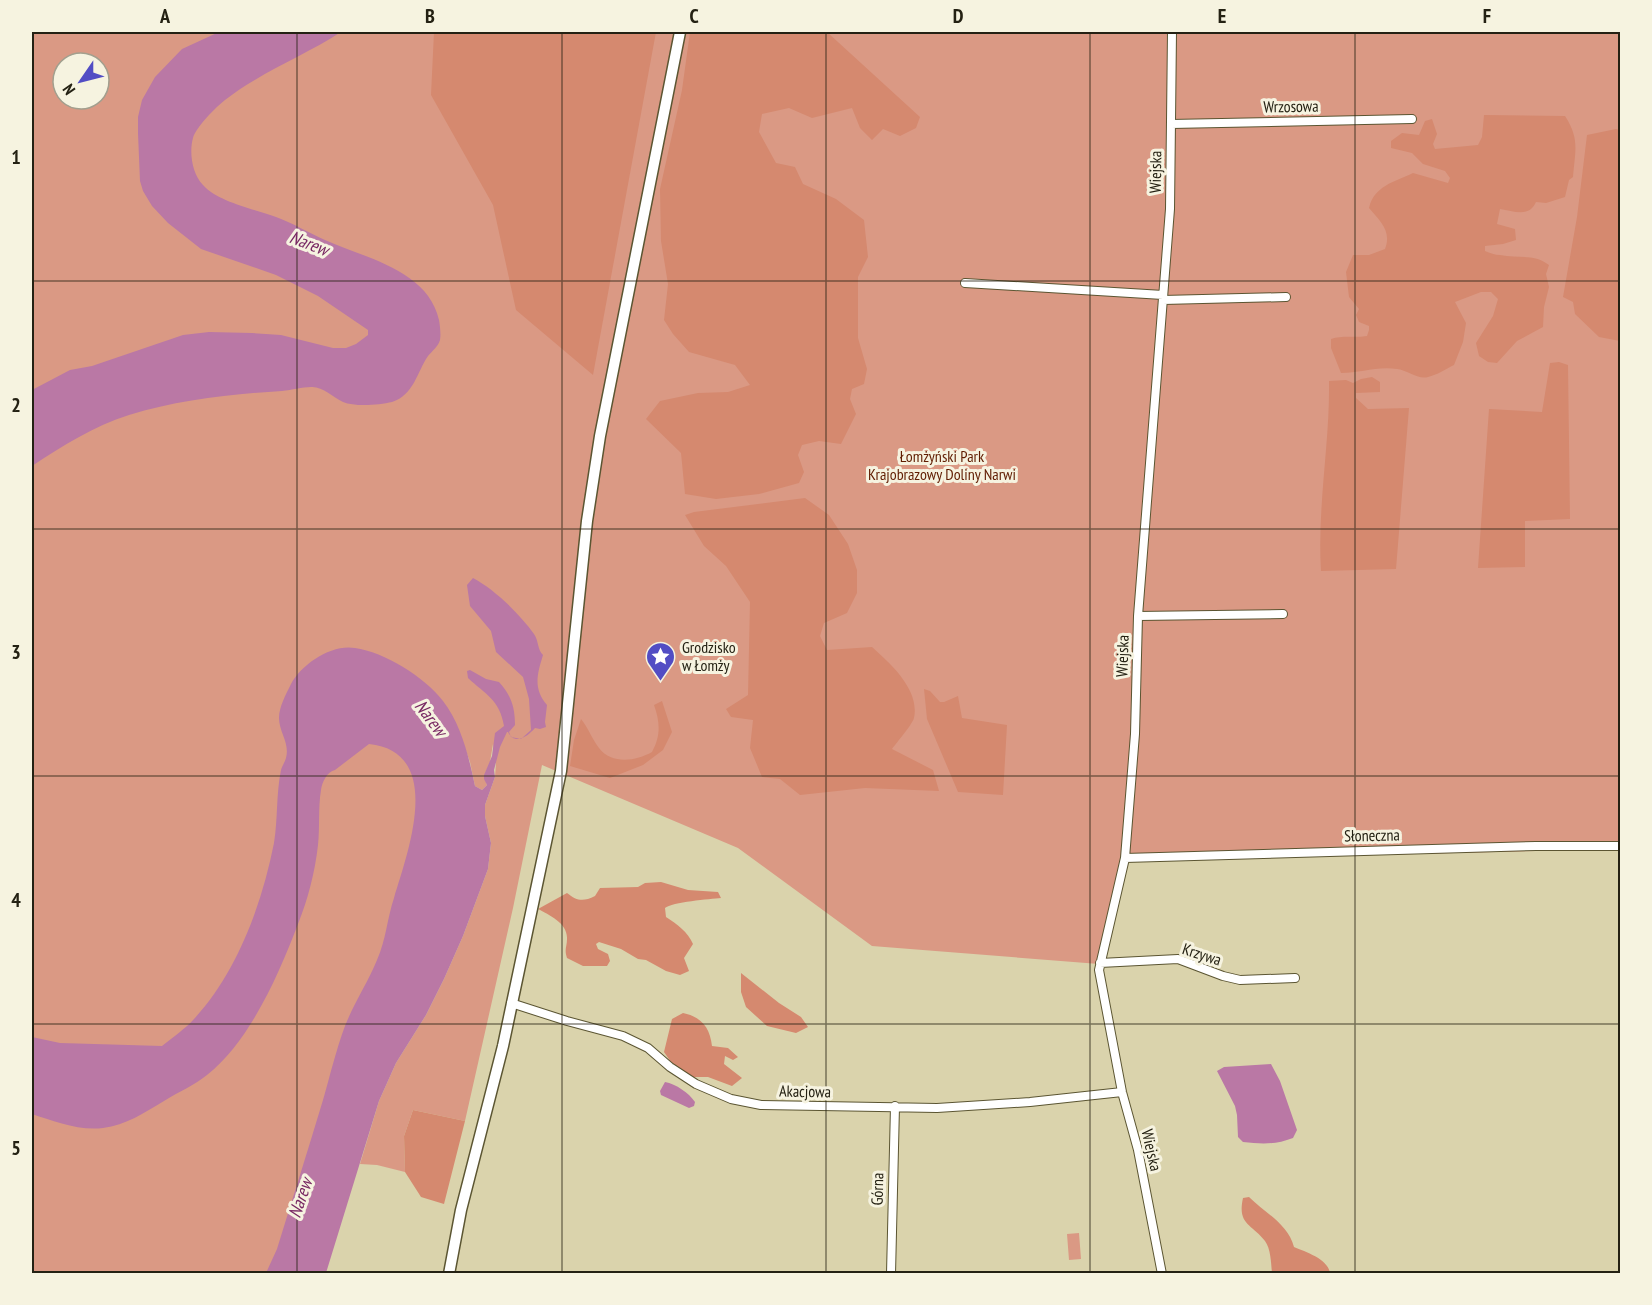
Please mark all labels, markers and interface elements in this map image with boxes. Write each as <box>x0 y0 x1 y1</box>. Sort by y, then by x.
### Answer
text: A <box>159 3 171 29</box>
text: B <box>425 3 435 29</box>
text: C <box>689 3 699 29</box>
text: D <box>953 3 964 29</box>
text: E <box>1218 3 1226 29</box>
text: F <box>1483 3 1491 29</box>
north arrow <box>51 51 111 111</box>
text: N <box>58 80 79 99</box>
street label: Wrzosowa <box>1263 96 1319 116</box>
text: 1 <box>11 144 21 170</box>
street label: Wiejska <box>1145 151 1165 193</box>
water label: Narew <box>286 225 334 262</box>
text: 2 <box>11 392 21 418</box>
park label: Łomżyński Park Krajobrazowy Doliny Narwi <box>868 446 1016 484</box>
street label: Wiejska <box>1111 635 1133 677</box>
place label: Grodzisko w Łomży <box>682 637 736 675</box>
text: 3 <box>11 639 21 665</box>
place icon: Grodzisko w Łomży <box>645 640 677 682</box>
water label: Narew <box>410 695 454 743</box>
street label: Słoneczna <box>1344 825 1400 845</box>
text: 4 <box>11 887 21 913</box>
street label: Krzywa <box>1180 938 1224 970</box>
street label: Akacjowa <box>779 1081 831 1101</box>
street label: Wiejska <box>1137 1127 1167 1173</box>
text: 5 <box>11 1135 21 1161</box>
street label: Górna <box>866 1172 888 1206</box>
water label: Narew <box>283 1173 318 1221</box>

